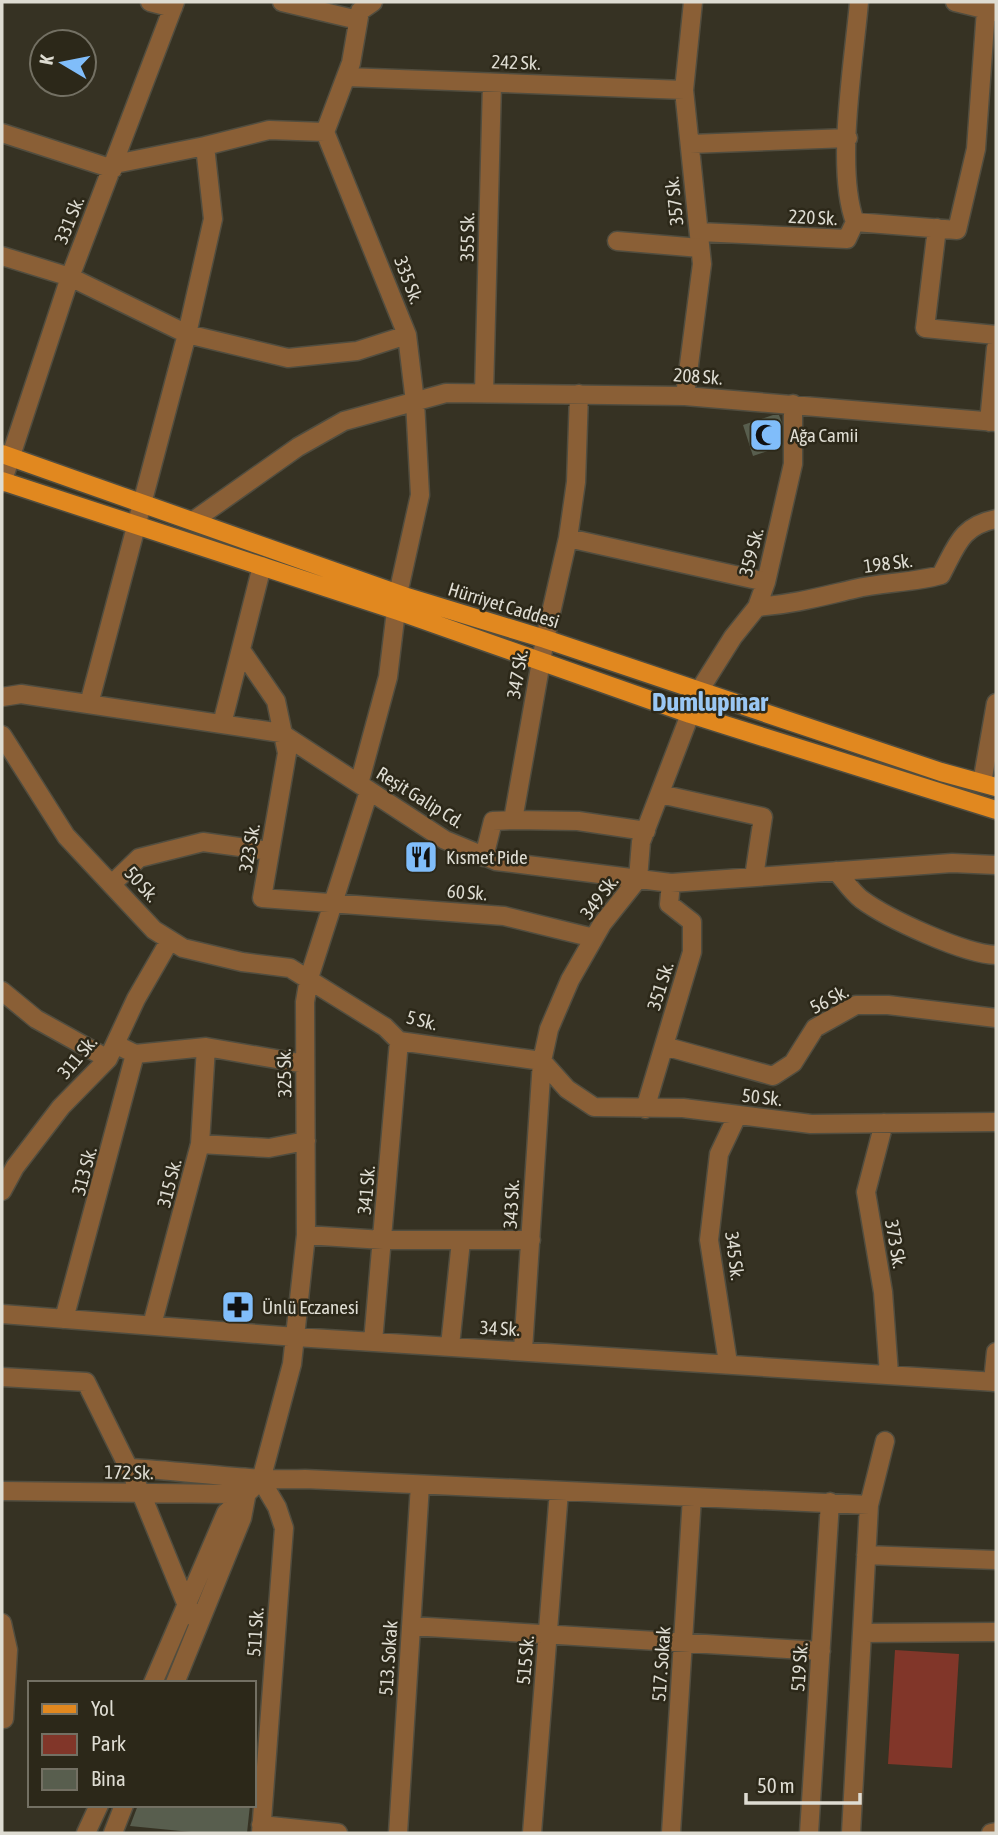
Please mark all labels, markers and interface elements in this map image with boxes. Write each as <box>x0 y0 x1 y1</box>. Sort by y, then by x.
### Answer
north arrow <box>28 28 98 98</box>
street label: 242 Sk. <box>491 50 541 74</box>
text: K <box>35 53 58 67</box>
street label: 357 Sk. <box>660 175 688 227</box>
street label: 331 Sk. <box>50 193 88 247</box>
street label: 220 Sk. <box>788 205 838 229</box>
street label: 355 Sk. <box>456 212 478 262</box>
street label: 335 Sk. <box>390 253 428 307</box>
street label: 208 Sk. <box>673 363 723 389</box>
mosque icon: Ağa Camii <box>747 416 785 454</box>
place label: Ağa Camii <box>790 424 858 446</box>
street label: 359 Sk. <box>734 526 768 578</box>
street label: 198 Sk. <box>862 549 914 577</box>
street label: Hürriyet Caddesi <box>446 578 562 632</box>
street label: 347 Sk. <box>502 648 532 700</box>
district label: Dumlupınar <box>652 687 769 717</box>
street label: Reşit Galip Cd. <box>373 762 467 832</box>
street label: 323 Sk. <box>234 822 264 874</box>
restaurant icon: Kısmet Pide <box>402 838 440 876</box>
place label: Kısmet Pide <box>446 846 528 868</box>
street label: 50 Sk. <box>120 862 164 906</box>
street label: 349 Sk. <box>575 871 623 923</box>
street label: 60 Sk. <box>446 880 488 904</box>
street label: 351 Sk. <box>642 959 678 1013</box>
street label: 56 Sk. <box>806 980 852 1018</box>
street label: 5 Sk. <box>404 1006 440 1034</box>
street label: 311 Sk. <box>53 1031 101 1083</box>
street label: 325 Sk. <box>273 1048 295 1098</box>
street label: 50 Sk. <box>741 1084 783 1110</box>
street label: 313 Sk. <box>67 1144 101 1198</box>
street label: 315 Sk. <box>152 1157 186 1209</box>
street label: 341 Sk. <box>353 1165 379 1215</box>
street label: 343 Sk. <box>499 1179 523 1229</box>
street label: 373 Sk. <box>881 1218 911 1270</box>
street label: 345 Sk. <box>721 1230 749 1282</box>
pharmacy icon: Ünlü Eczanesi <box>219 1288 257 1326</box>
place label: Ünlü Eczanesi <box>262 1296 359 1318</box>
street label: 34 Sk. <box>479 1316 521 1340</box>
street label: 172 Sk. <box>104 1461 154 1483</box>
street label: 511 Sk. <box>242 1607 268 1657</box>
street label: 513. Sokak <box>374 1619 402 1696</box>
street label: 517. Sokak <box>647 1625 675 1702</box>
street label: 515 Sk. <box>512 1635 538 1685</box>
street label: 519 Sk. <box>786 1642 812 1692</box>
legend <box>28 1681 256 1807</box>
text: Yol <box>91 1696 115 1720</box>
text: Park <box>91 1731 126 1755</box>
scale bar <box>746 1762 860 1806</box>
text: Bina <box>91 1766 126 1790</box>
text: 50 m <box>757 1773 795 1797</box>

